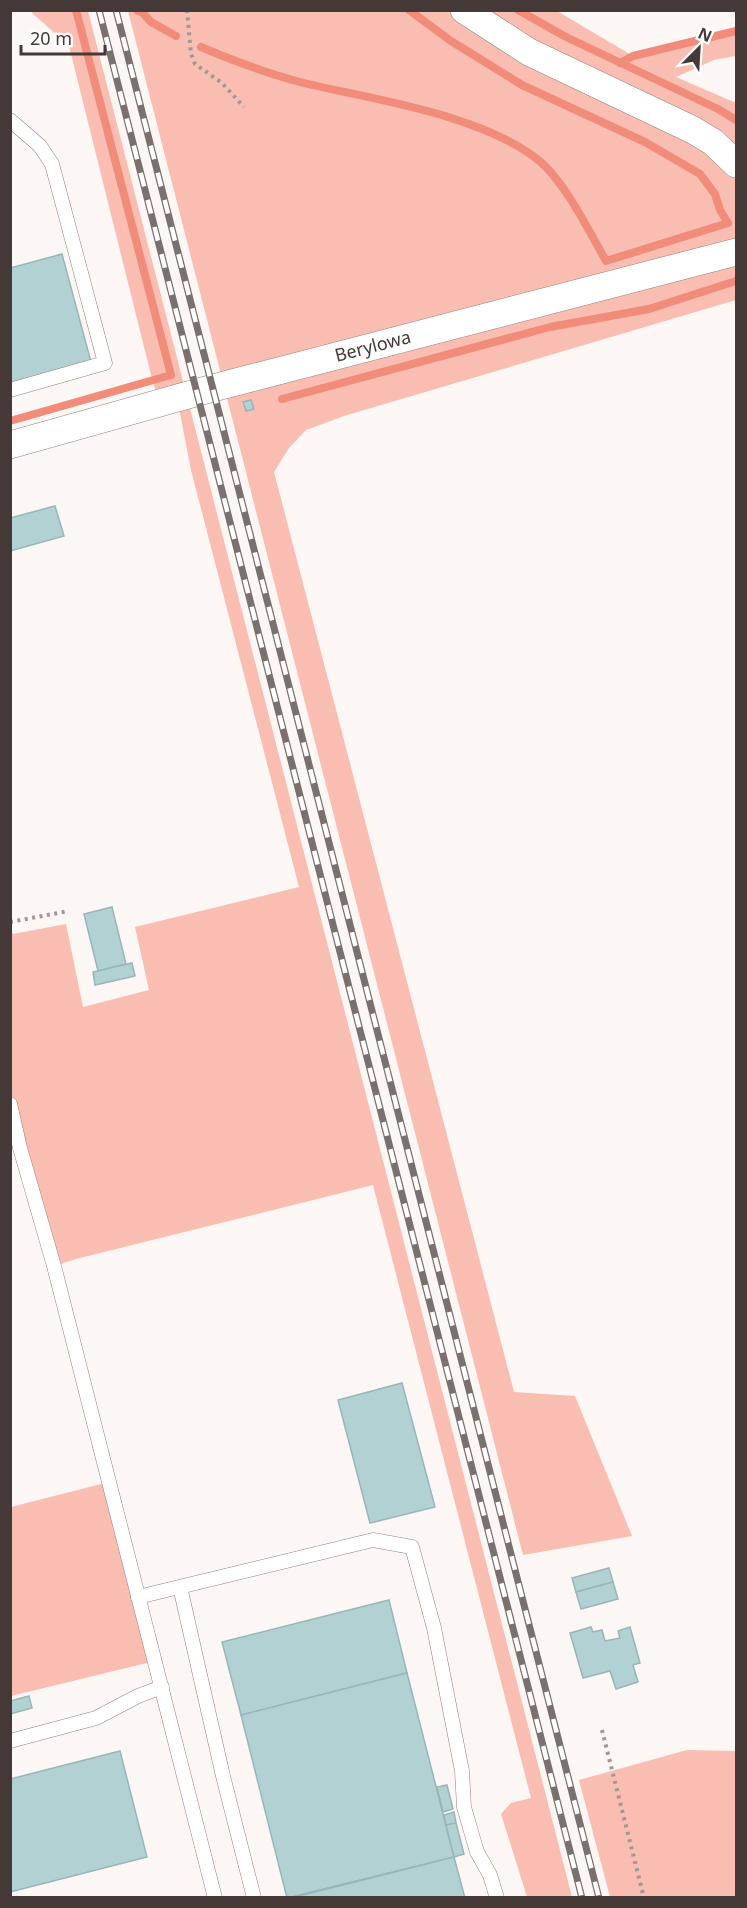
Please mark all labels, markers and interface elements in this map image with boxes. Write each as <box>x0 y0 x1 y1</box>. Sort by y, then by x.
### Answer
scale bar <box>21 18 105 56</box>
north arrow <box>669 18 729 78</box>
text: N <box>695 22 716 47</box>
text: 20 m <box>30 26 72 50</box>
street label: Berylowa <box>332 324 413 367</box>

